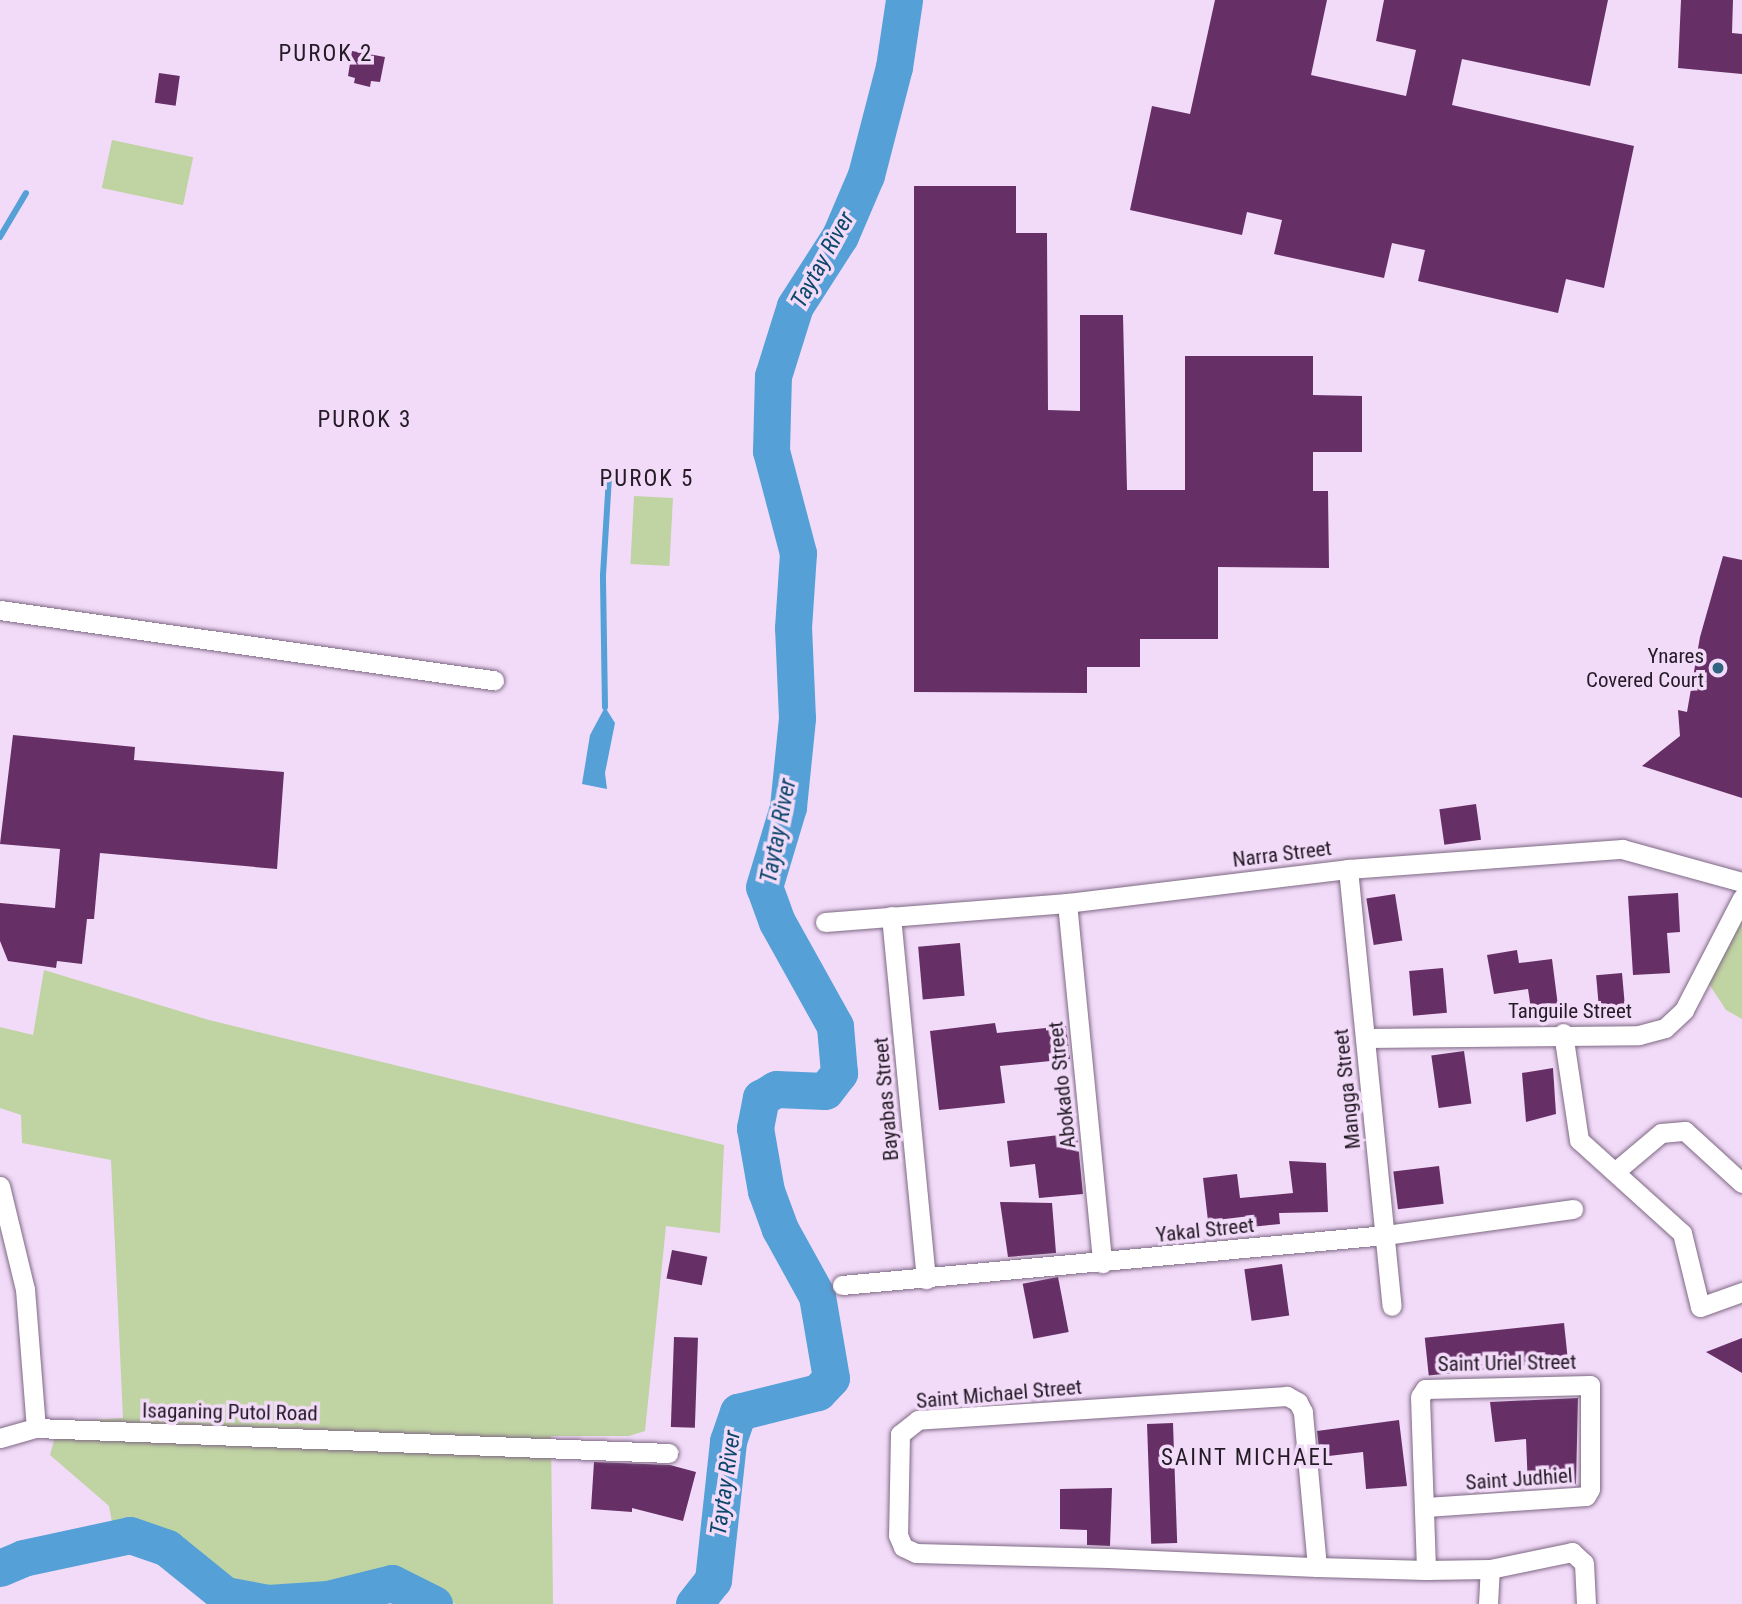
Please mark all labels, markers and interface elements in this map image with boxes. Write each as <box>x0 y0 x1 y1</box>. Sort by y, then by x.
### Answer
district label: PUROK 2 <box>279 40 373 68</box>
water label: Taytay River <box>785 207 861 313</box>
district label: PUROK 3 <box>318 406 412 434</box>
district label: PUROK 5 <box>600 465 694 493</box>
place label: Ynares Covered Court <box>1586 643 1704 693</box>
marker: Ynares Covered Court <box>1710 660 1726 676</box>
water label: Taytay River <box>755 777 803 885</box>
street label: Narra Street <box>1231 835 1333 873</box>
street label: Tanguile Street <box>1508 998 1632 1024</box>
street label: Abokado Street <box>1043 1020 1081 1150</box>
street label: Mangga Street <box>1328 1028 1366 1150</box>
street label: Bayabas Street <box>868 1036 904 1162</box>
street label: Yakal Street <box>1155 1212 1255 1248</box>
street label: Saint Uriel Street <box>1437 1349 1577 1377</box>
street label: Saint Michael Street <box>915 1374 1083 1414</box>
street label: Isaganing Putol Road <box>142 1398 318 1426</box>
water label: Taytay River <box>705 1429 747 1537</box>
district label: SAINT MICHAEL <box>1162 1444 1334 1472</box>
street label: Saint Judhiel <box>1465 1463 1573 1495</box>

